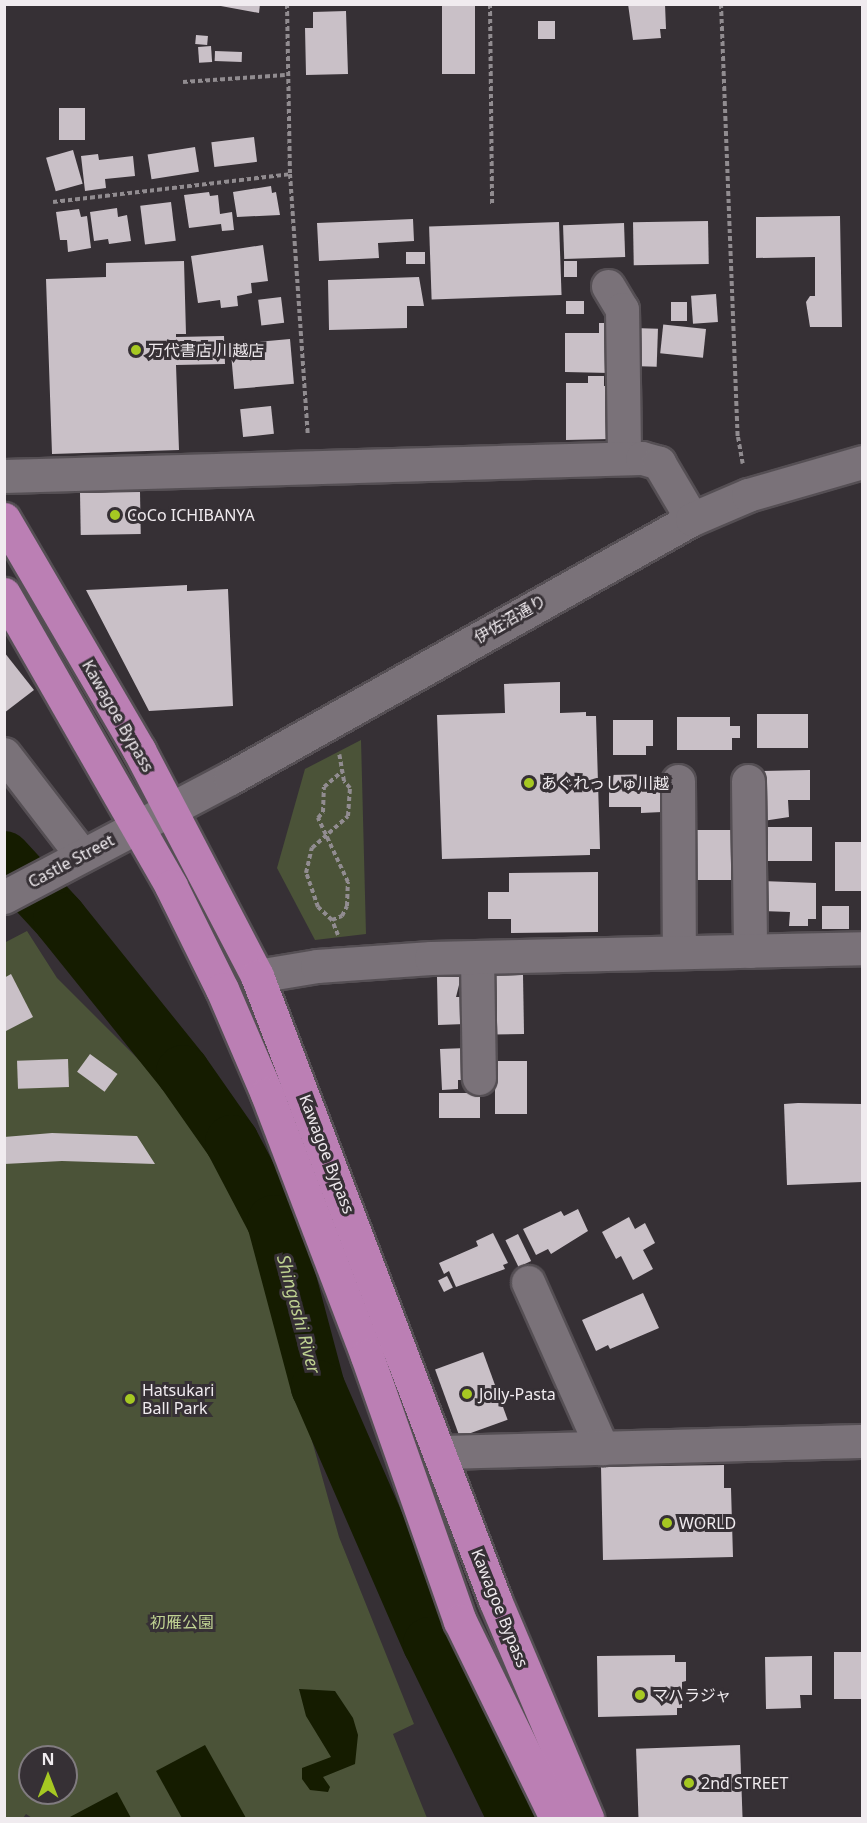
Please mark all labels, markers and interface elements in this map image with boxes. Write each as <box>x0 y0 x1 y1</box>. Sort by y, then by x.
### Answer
place label: 万代書店 川越店 <box>148 340 264 360</box>
marker: 万代書店 川越店 <box>129 343 143 357</box>
place label: CoCo ICHIBANYA <box>127 505 255 525</box>
marker: CoCo ICHIBANYA <box>108 508 122 522</box>
street label: 伊佐沼通り <box>471 591 549 647</box>
street label: Kawagoe Bypass <box>78 657 158 775</box>
place label: あぐれっしゅ川越 <box>541 773 669 793</box>
marker: あぐれっしゅ川越 <box>522 776 536 790</box>
street label: Castle Street <box>25 830 117 892</box>
street label: Kawagoe Bypass <box>295 1092 359 1216</box>
water label: Shingashi River <box>273 1252 325 1376</box>
place label: Hatsukari Ball Park <box>142 1380 214 1418</box>
place label: Jolly-Pasta <box>479 1384 556 1404</box>
marker: Jolly-Pasta <box>460 1387 474 1401</box>
marker: Hatsukari Ball Park <box>123 1392 137 1406</box>
place label: WORLD <box>679 1513 736 1533</box>
marker: WORLD <box>660 1516 674 1530</box>
street label: Kawagoe Bypass <box>468 1546 532 1670</box>
park label: 初雁公園 <box>150 1612 214 1632</box>
place label: マハラジャ <box>652 1685 732 1705</box>
marker: マハラジャ <box>633 1688 647 1702</box>
north arrow <box>18 1745 78 1805</box>
text: N <box>41 1748 55 1770</box>
place label: 2nd STREET <box>701 1773 788 1793</box>
marker: 2nd STREET <box>682 1776 696 1790</box>

